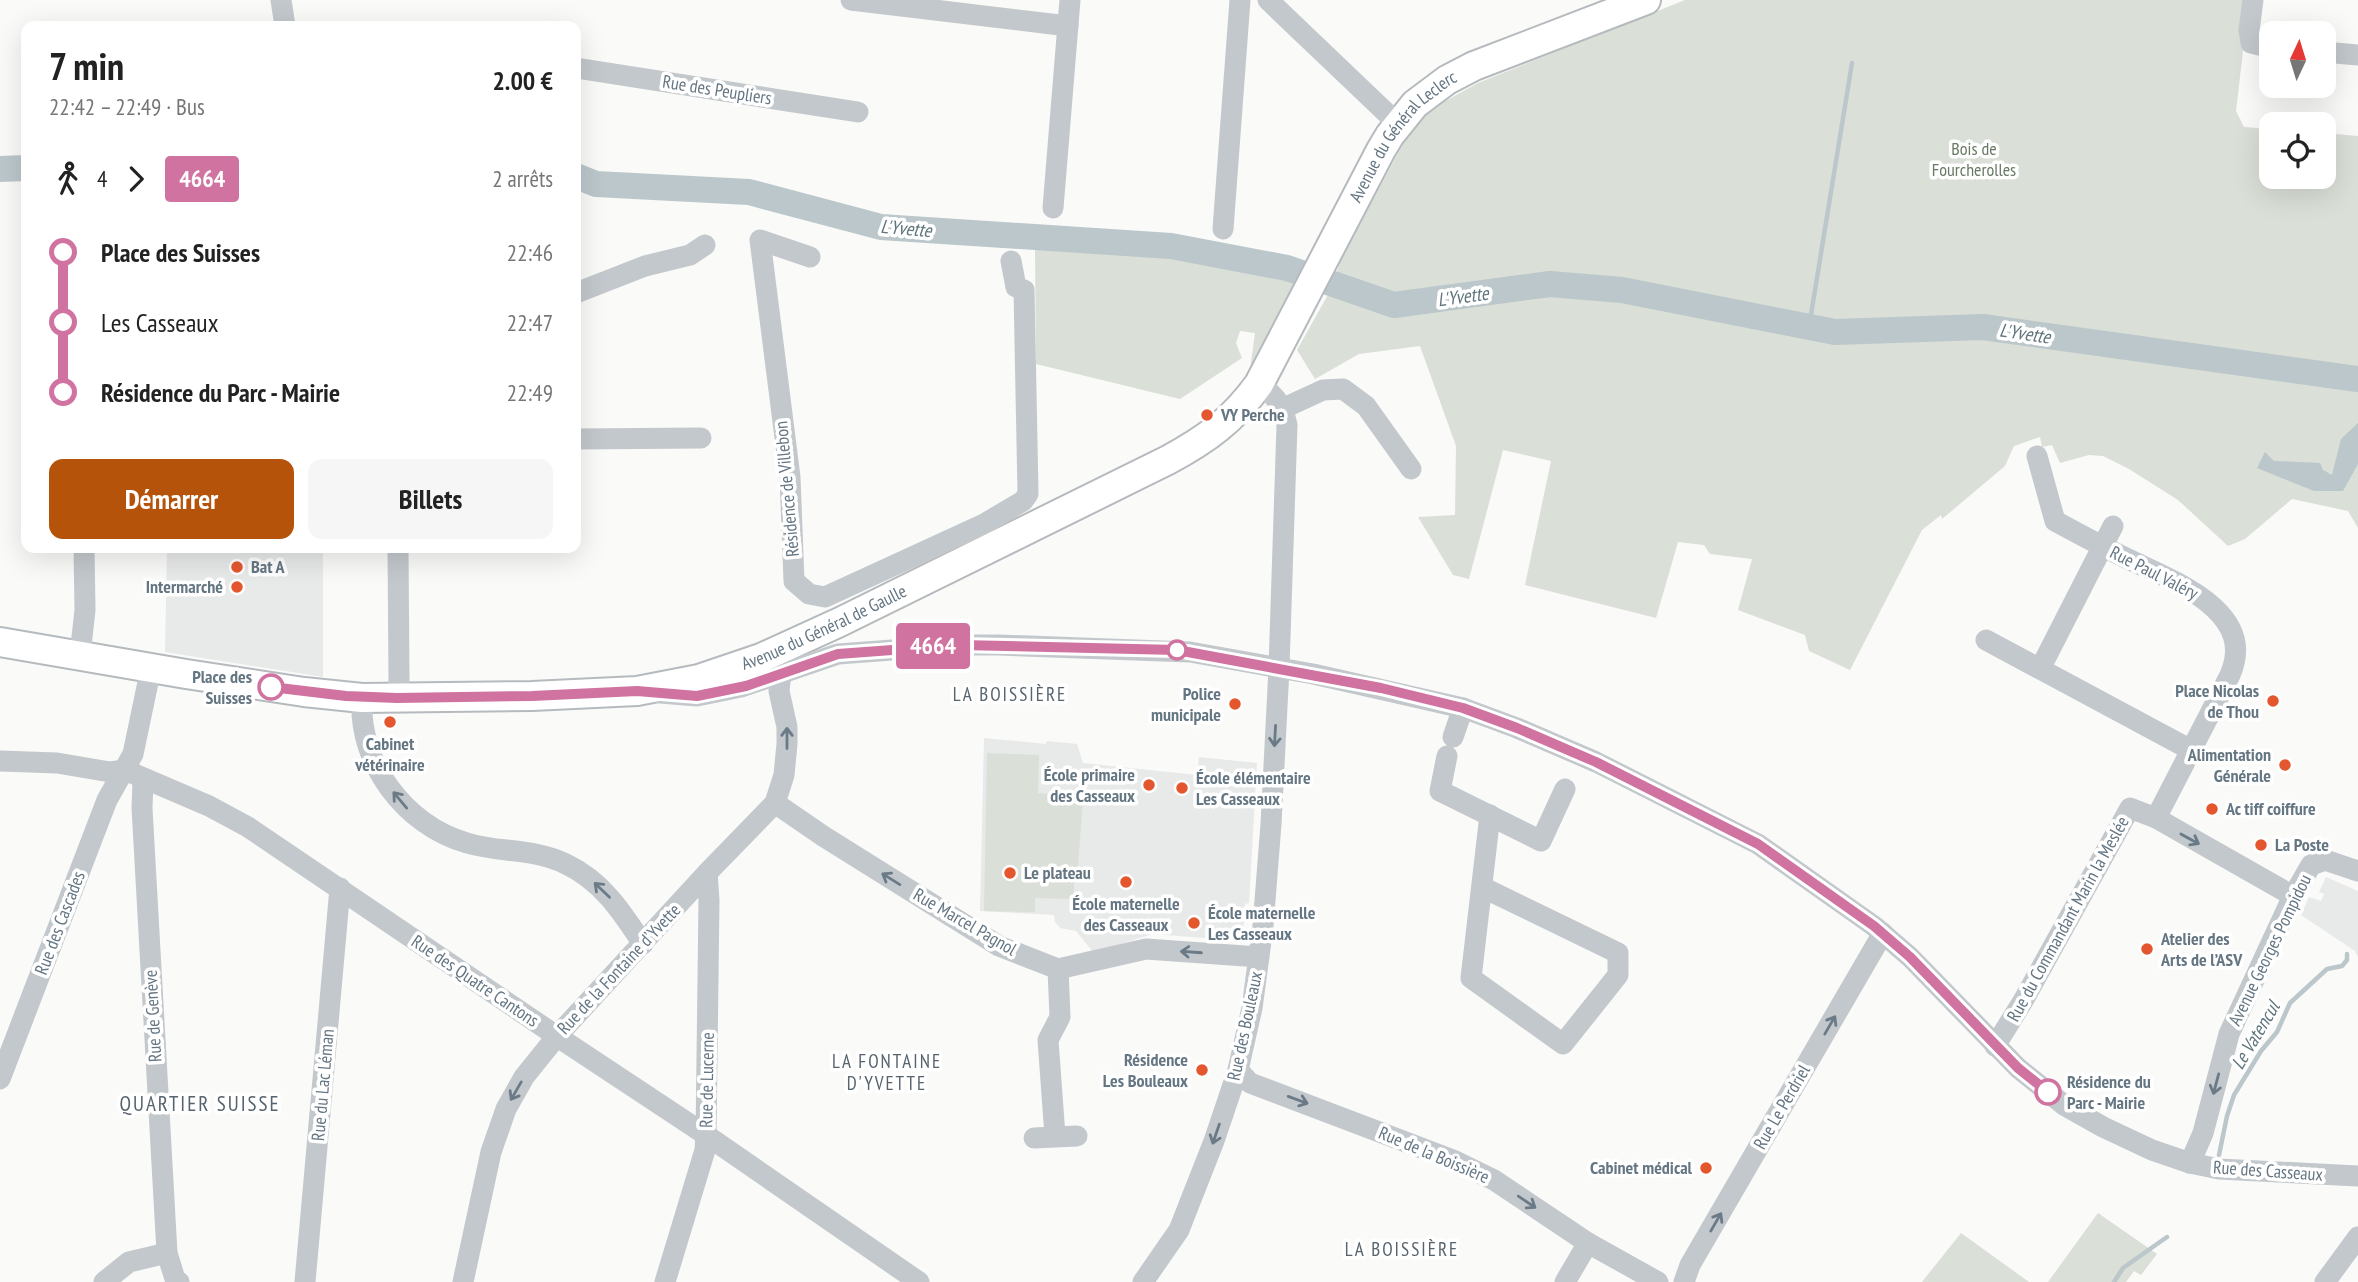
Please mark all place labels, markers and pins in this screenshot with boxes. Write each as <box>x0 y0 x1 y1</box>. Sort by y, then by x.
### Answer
place label: VY Perche <box>1220 403 1285 426</box>
marker: VY Perche <box>1199 407 1215 423</box>
place label: Bat A <box>251 555 286 578</box>
marker: Bat A <box>229 559 245 575</box>
place label: Intermarché <box>146 575 223 598</box>
marker: Intermarché <box>229 579 245 595</box>
unlabelled marker <box>1167 640 1187 660</box>
place label: Place des Suisses <box>192 665 252 709</box>
marker: Place des Suisses <box>258 674 284 700</box>
place label: Place Nicolas de Thou <box>2175 679 2259 723</box>
place label: Police municipale <box>1151 682 1221 726</box>
marker: Place Nicolas de Thou <box>2265 693 2281 709</box>
marker: Police municipale <box>1227 696 1243 712</box>
marker: Cabinet vétérinaire <box>382 714 398 730</box>
place label: Cabinet vétérinaire <box>354 732 425 776</box>
place label: Alimentation Générale <box>2187 743 2271 787</box>
marker: Alimentation Générale <box>2277 757 2293 773</box>
place label: École primaire des Casseaux <box>1044 763 1135 807</box>
place label: École élémentaire Les Casseaux <box>1196 766 1311 810</box>
marker: École primaire des Casseaux <box>1141 777 1157 793</box>
marker: École élémentaire Les Casseaux <box>1174 780 1190 796</box>
place label: Ac tiff coiffure <box>2225 797 2316 820</box>
marker: Ac tiff coiffure <box>2204 801 2220 817</box>
place label: La Poste <box>2275 833 2329 856</box>
marker: La Poste <box>2253 837 2269 853</box>
place label: Le plateau <box>1024 861 1091 884</box>
marker: Le plateau <box>1002 865 1018 881</box>
marker: École maternelle des Casseaux <box>1118 874 1134 890</box>
place label: École maternelle des Casseaux <box>1072 892 1180 936</box>
place label: École maternelle Les Casseaux <box>1208 901 1316 945</box>
marker: École maternelle Les Casseaux <box>1186 915 1202 931</box>
place label: Atelier des Arts de l’ASV <box>2160 927 2243 971</box>
marker: Atelier des Arts de l’ASV <box>2139 941 2155 957</box>
place label: Résidence Les Bouleaux <box>1103 1048 1188 1092</box>
marker: Résidence Les Bouleaux <box>1194 1062 1210 1078</box>
place label: Résidence du Parc - Mairie <box>2067 1070 2151 1114</box>
marker: Résidence du Parc - Mairie <box>2035 1079 2061 1105</box>
place label: Cabinet médical <box>1590 1156 1693 1179</box>
marker: Cabinet médical <box>1698 1160 1714 1176</box>

